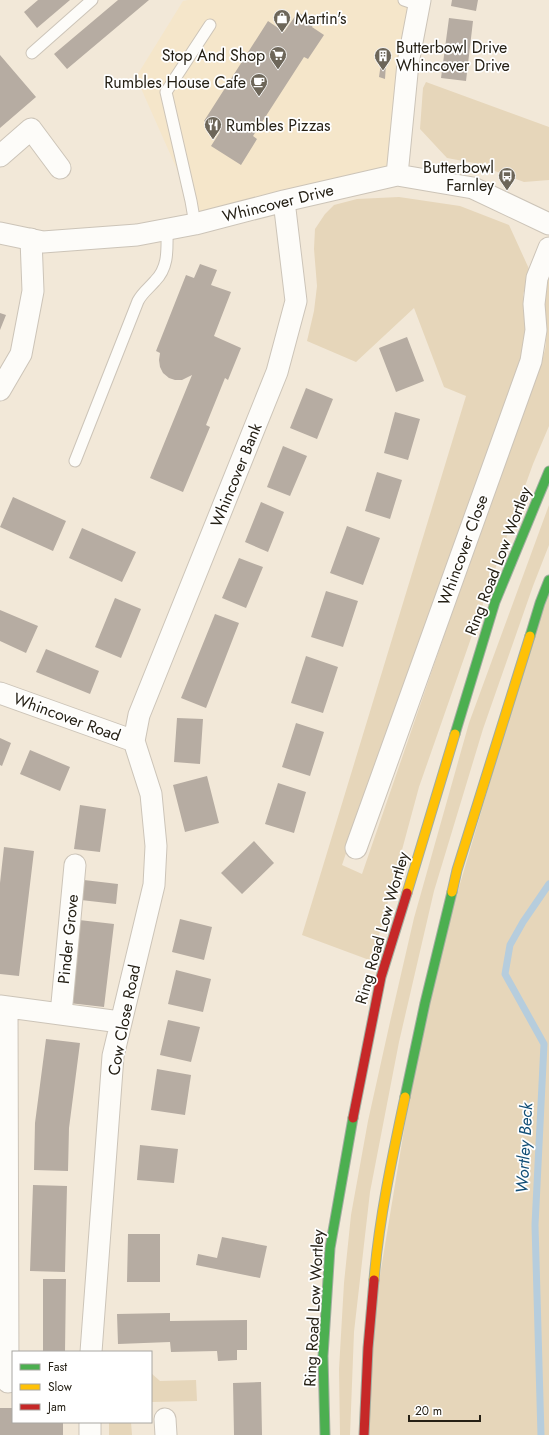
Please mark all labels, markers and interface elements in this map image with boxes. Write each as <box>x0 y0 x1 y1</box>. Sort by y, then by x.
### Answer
place label: Martin's <box>295 7 346 30</box>
shop icon: Martin's <box>272 8 292 33</box>
place label: Butterbowl Drive Whincover Drive <box>396 36 510 77</box>
place label: Stop And Shop <box>162 44 265 67</box>
supermarket icon: Stop And Shop <box>268 45 288 70</box>
building icon: Butterbowl Drive Whincover Drive <box>373 46 393 71</box>
place label: Rumbles House Cafe <box>104 71 246 94</box>
cafe icon: Rumbles House Cafe <box>249 72 269 97</box>
place label: Rumbles Pizzas <box>226 114 330 137</box>
restaurant icon: Rumbles Pizzas <box>203 115 223 140</box>
place label: Butterbowl Farnley <box>423 156 495 197</box>
bus stop icon: Butterbowl Farnley <box>497 166 517 191</box>
street label: Whincover Drive <box>220 178 336 228</box>
street label: Whincover Bank <box>205 419 268 530</box>
street label: Ring Road Low Wortley <box>459 482 537 639</box>
street label: Whincover Close <box>432 491 494 609</box>
street label: Whincover Road <box>10 687 124 747</box>
street label: Ring Road Low Wortley <box>349 848 415 1007</box>
street label: Pinder Grove <box>52 893 84 985</box>
street label: Cow Close Road <box>102 963 146 1077</box>
water label: Wortley Beck <box>510 1101 538 1194</box>
street label: Ring Road Low Wortley <box>298 1228 330 1387</box>
legend <box>12 1351 152 1423</box>
text: Fast <box>48 1358 67 1376</box>
text: Slow <box>48 1378 73 1396</box>
scale bar <box>409 1397 480 1423</box>
text: Jam <box>46 1398 66 1416</box>
text: 20 m <box>415 1402 442 1420</box>

